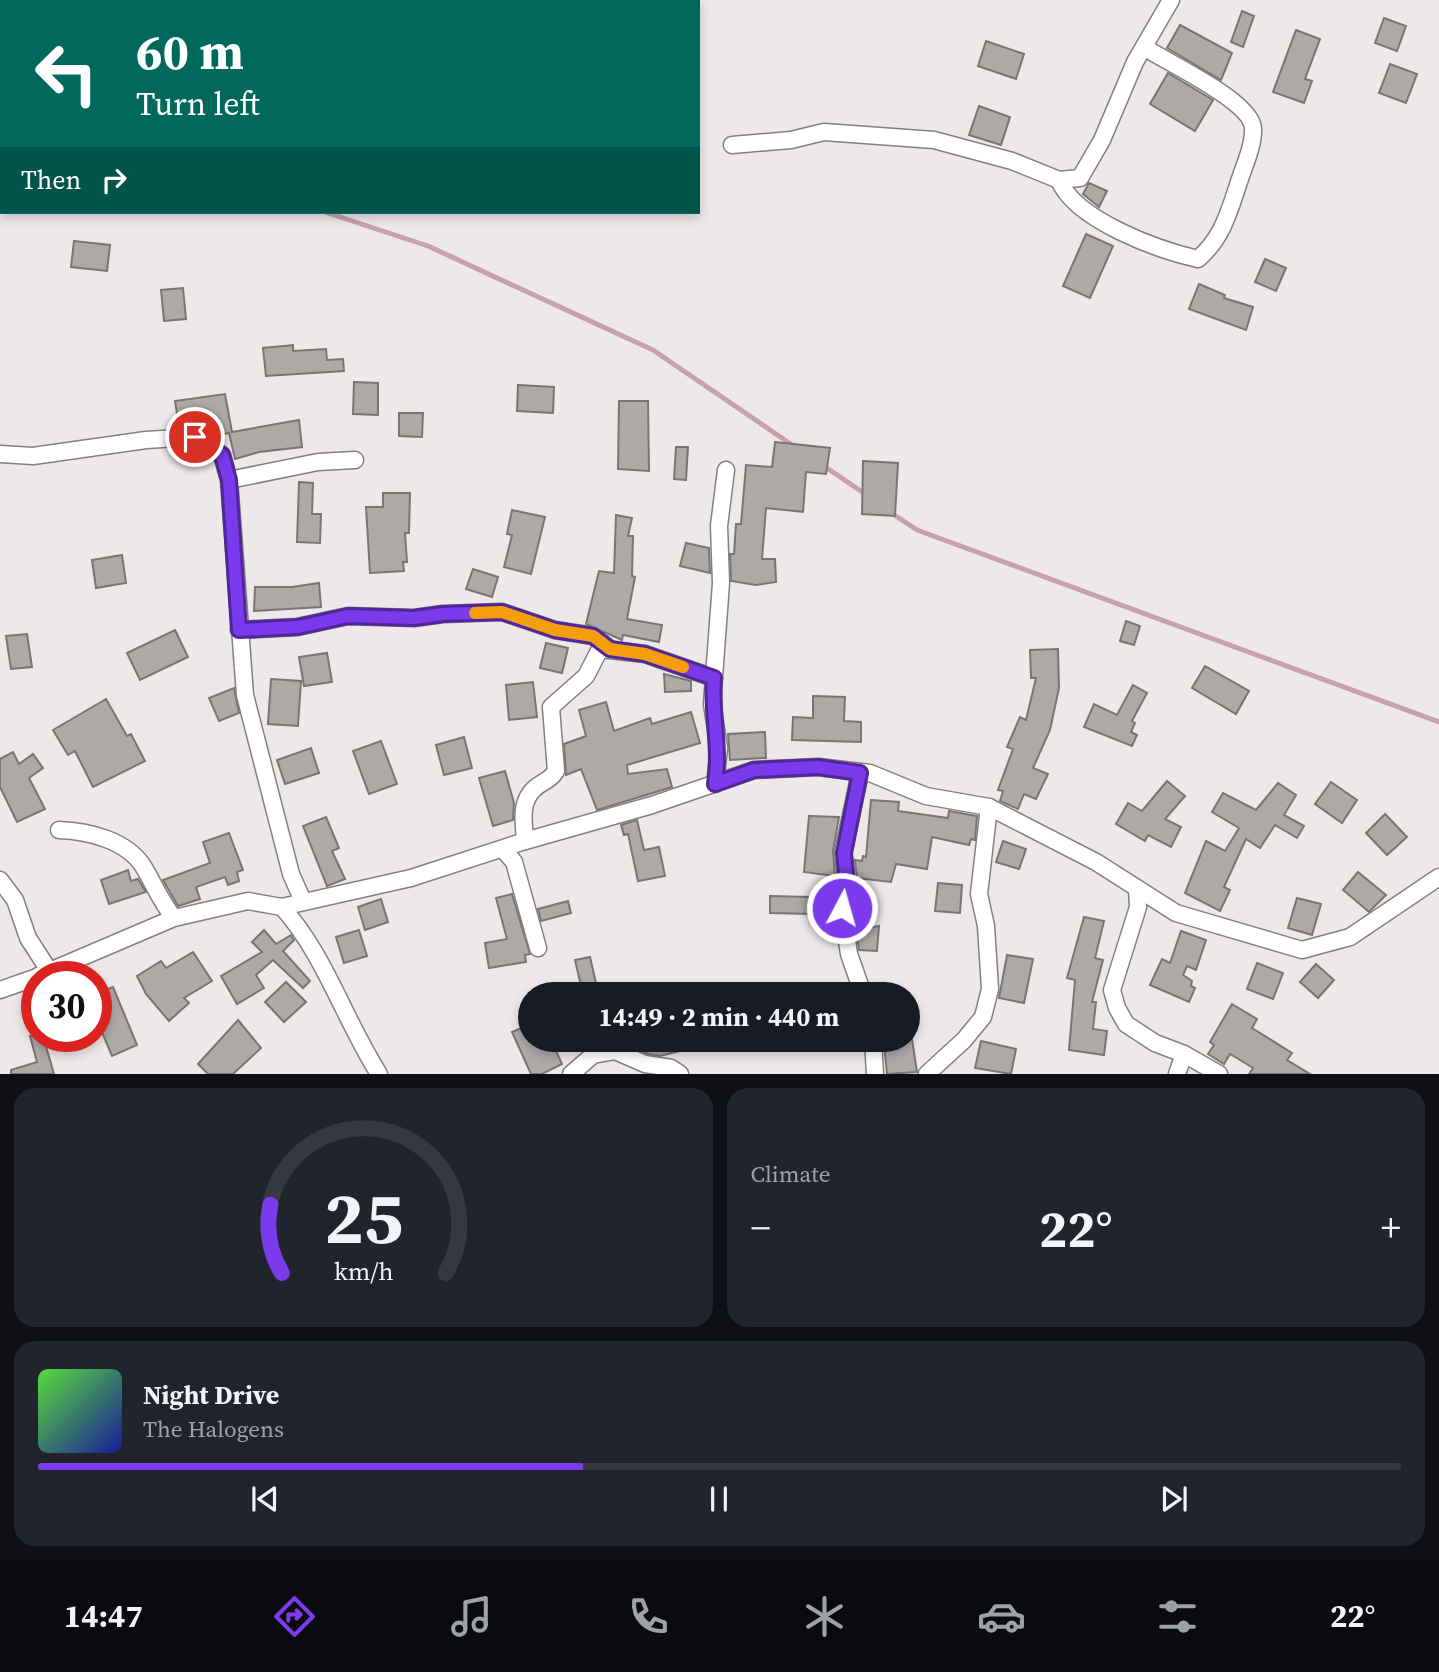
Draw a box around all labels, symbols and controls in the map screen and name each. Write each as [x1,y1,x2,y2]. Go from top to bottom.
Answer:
text: 60 m [136,18,244,85]
icon: left [21,28,112,119]
text: Turn left [136,82,260,126]
icon: right [95,161,133,199]
text: Then [21,162,81,198]
pin [165,407,225,467]
icon: arrive [176,418,214,456]
position arrow [805,871,879,945]
speed limit sign: 30 [21,961,112,1052]
text: 14:49 · 2 min · 440 m [599,999,839,1035]
text: Climate [751,1158,830,1190]
text: 25 [324,1169,403,1268]
text: 22° [1039,1193,1112,1264]
text: − [751,1202,771,1254]
text: + [1381,1202,1401,1254]
text: km/h [333,1254,393,1288]
text: Night Drive [143,1377,279,1413]
text: The Halogens [143,1413,284,1445]
icon: previous [246,1480,284,1518]
icon: pause [700,1480,738,1518]
icon: next [1155,1480,1193,1518]
icon: directions [270,1592,319,1641]
icon: music [447,1592,496,1641]
icon: phone [624,1592,673,1641]
icon: climate [800,1592,849,1641]
icon: car [977,1592,1026,1641]
icon: filters [1153,1592,1202,1641]
text: 14:47 [64,1594,143,1638]
text: 22° [1330,1594,1375,1638]

